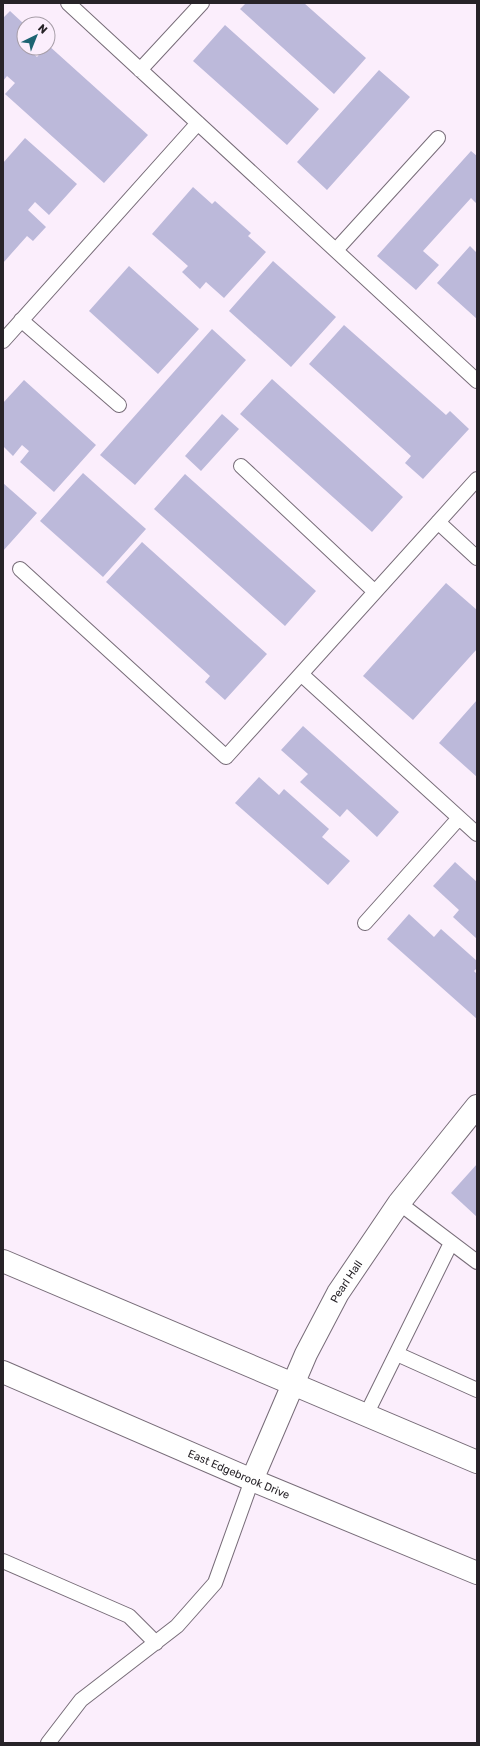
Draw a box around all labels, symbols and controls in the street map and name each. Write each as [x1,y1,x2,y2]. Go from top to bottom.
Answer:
north arrow [16,16,56,56]
text: N [35,22,50,37]
street label: Pearl Hall [328,1258,365,1305]
street label: East Edgebrook Drive [186,1447,292,1501]

